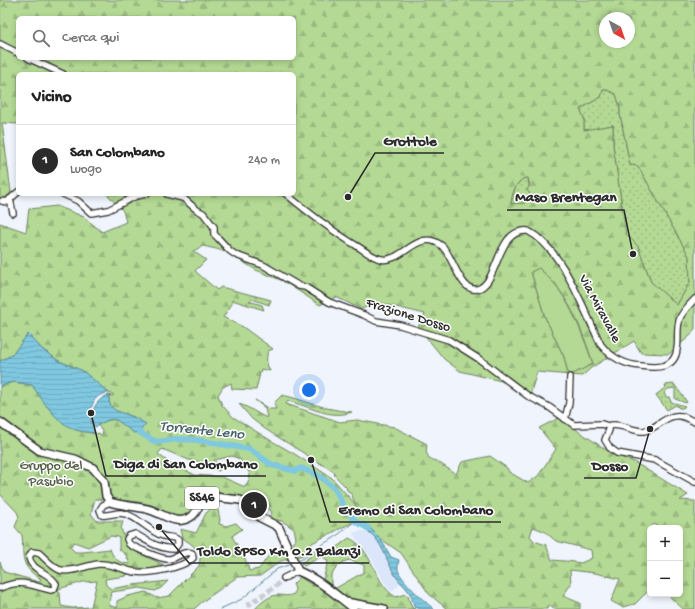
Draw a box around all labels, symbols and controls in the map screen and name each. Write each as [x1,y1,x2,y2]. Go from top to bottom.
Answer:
north arrow [599,12,635,48]
search box [16,16,296,60]
icon: search [30,27,52,49]
text: Cerca qui [62,29,119,47]
text: Vicino [32,88,72,108]
callout: Grottole [375,126,444,153]
text: Grottole [383,133,438,151]
text: San Colombano [70,144,165,162]
text: 1 [42,153,48,168]
text: 240 m [248,153,280,168]
text: Luogo [70,162,102,177]
callout: Maso Brentegan [507,183,624,210]
text: Maso Brentegan [515,189,618,207]
street label: Via Miravalle [573,271,624,347]
street label: Frazione Dosso [363,295,452,337]
your location [299,380,319,400]
water label: Torrente Leno [159,418,246,444]
callout: Diga di San Colombano [106,449,266,476]
callout: Dosso [584,451,636,478]
text: Diga di San Colombano [112,456,258,474]
park label: Gruppo del Pasubio [19,458,83,491]
text: Dosso [590,458,628,476]
road number: SS46 [185,487,219,509]
pin: 1 [241,490,267,520]
callout: Eremo di San Colombano [330,495,501,522]
text: Eremo di San Colombano [339,502,494,520]
map controls [647,525,683,597]
button: + [647,525,683,561]
callout: Toldo SP50 Km 0.2 Balanzi [189,536,369,563]
text: Toldo SP50 Km 0.2 Balanzi [196,543,361,561]
button: − [647,561,683,597]

